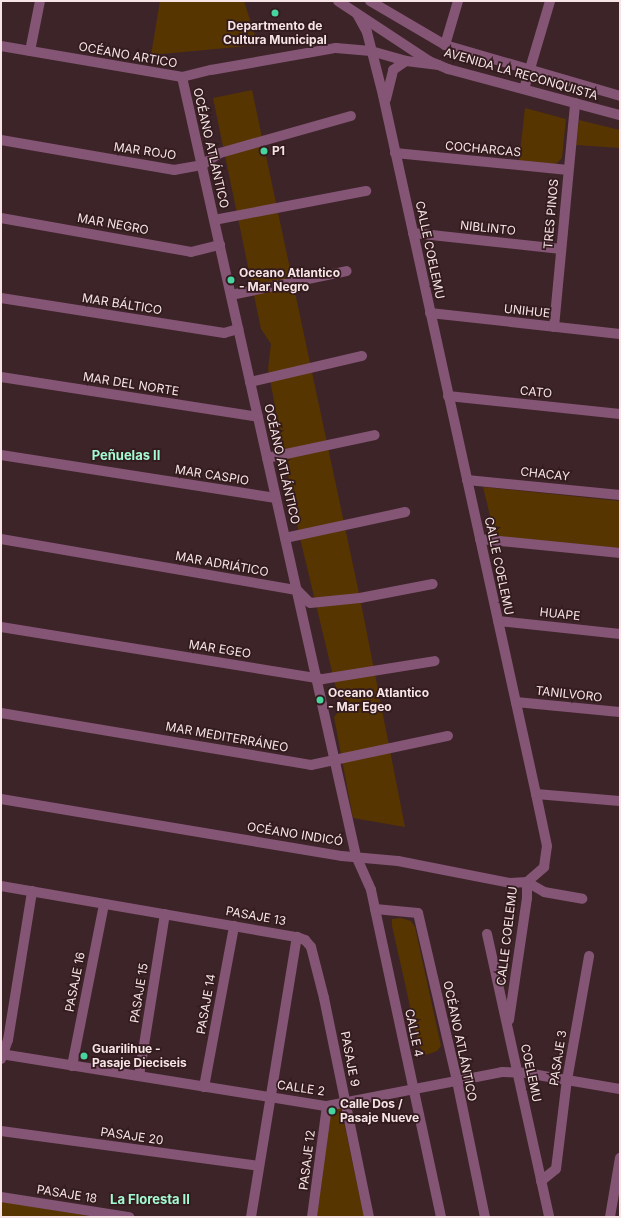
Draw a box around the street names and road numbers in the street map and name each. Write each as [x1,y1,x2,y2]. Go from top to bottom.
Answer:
street label: OCÉANO ARTICO [78,39,178,71]
street label: AVENIDA LA RECONQUISTA [442,45,600,103]
street label: OCÉANO ATLÁNTICO [190,86,232,210]
street label: MAR ROJO [113,139,177,163]
street label: COCHARCAS [444,139,522,159]
street label: TRES PINOS [541,178,561,250]
street label: CALLE COELEMU [413,200,447,300]
street label: MAR NEGRO [76,211,150,237]
street label: NIBLINTO [460,218,516,238]
street label: MAR BÁLTICO [81,291,163,317]
street label: UNIHUE [503,301,551,321]
street label: MAR DEL NORTE [82,369,180,399]
street label: CATO [519,383,553,401]
street label: OCÉANO ATLÁNTICO [261,402,303,526]
street label: MAR CASPIO [174,462,250,488]
street label: CHACAY [520,464,570,484]
street label: CALLE COELEMU [482,516,516,616]
street label: MAR ADRIÁTICO [174,549,270,579]
street label: HUAPE [539,605,581,623]
street label: MAR EGEO [188,637,252,661]
street label: TANILVORO [535,683,603,705]
street label: MAR MEDITERRÁNEO [165,719,289,755]
street label: OCÉANO INDICÓ [246,819,344,849]
street label: CALLE COELEMU [494,886,520,986]
street label: PASAJE 13 [225,904,287,928]
street label: PASAJE 16 [62,951,88,1013]
street label: PASAJE 15 [127,962,151,1024]
street label: PASAJE 14 [194,973,218,1035]
street label: OCÉANO ATLÁNTICO [440,979,480,1103]
street label: CALLE 4 [402,1008,426,1058]
street label: PASAJE 3 [547,1029,569,1087]
street label: PASAJE 9 [338,1030,362,1088]
street label: COELEMU [518,1043,544,1103]
street label: CALLE 2 [276,1078,326,1098]
street label: PASAJE 20 [100,1124,164,1148]
street label: PASAJE 12 [296,1129,318,1191]
street label: PASAJE 18 [36,1182,98,1206]

